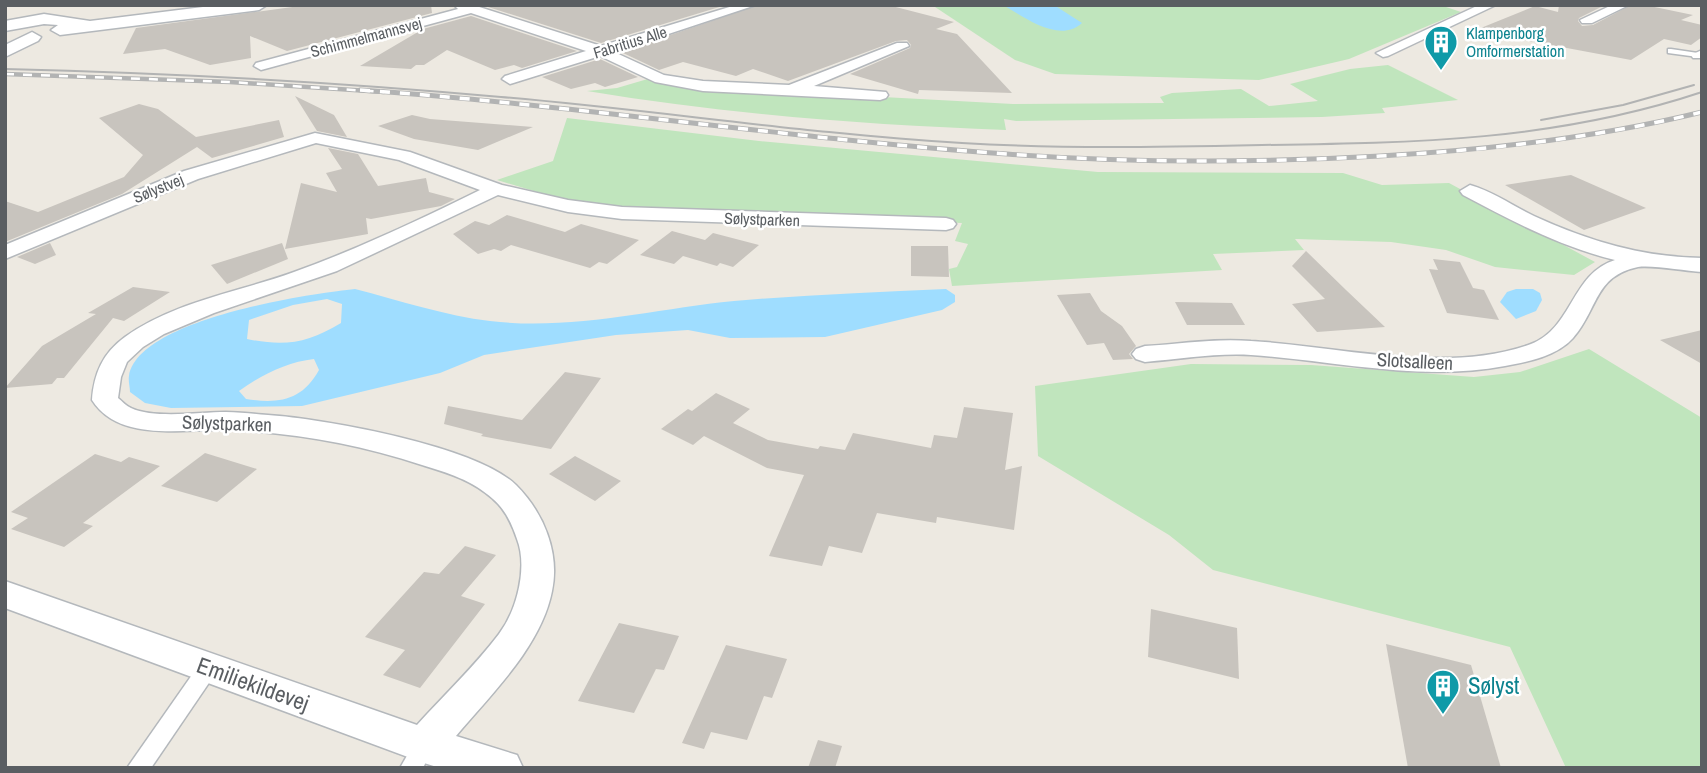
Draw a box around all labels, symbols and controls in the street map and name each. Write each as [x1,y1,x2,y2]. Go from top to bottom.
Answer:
street label: Schimmelmannsvej [308,12,424,62]
street label: Fabritius Alle [590,20,670,64]
place label: Klampenborg Omformerstation [1466,22,1564,62]
building icon: Klampenborg Omformerstation [1422,23,1460,72]
street label: Sølystvej [130,168,187,208]
street label: Sølystparken [724,207,800,231]
street label: Slotsalleen [1376,346,1454,376]
street label: Sølystparken [182,408,272,438]
street label: Emiliekildevej [193,649,314,718]
building icon: Sølyst [1424,667,1462,716]
place label: Sølyst [1468,670,1519,701]

